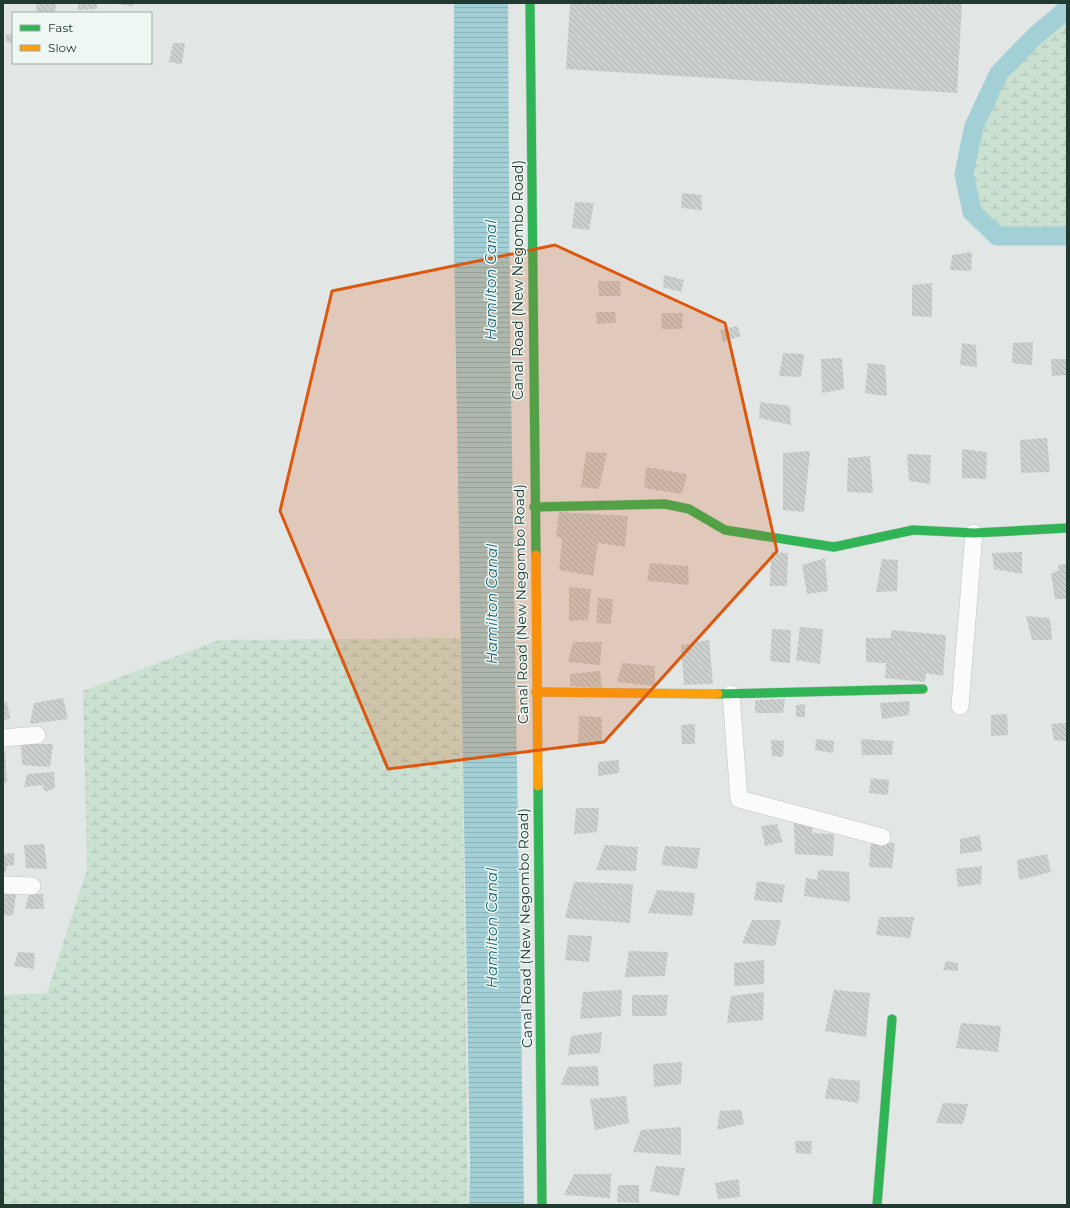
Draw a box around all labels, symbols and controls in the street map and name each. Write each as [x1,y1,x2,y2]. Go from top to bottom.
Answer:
legend [12,12,152,64]
text: Fast [48,20,73,35]
text: Slow [48,40,77,55]
street label: Canal Road (New Negombo Road) [509,160,527,400]
water label: Hamilton Canal [481,220,500,340]
street label: Canal Road (New Negombo Road) [510,484,532,724]
water label: Hamilton Canal [482,544,501,664]
street label: Canal Road (New Negombo Road) [514,808,536,1048]
water label: Hamilton Canal [482,868,501,988]

